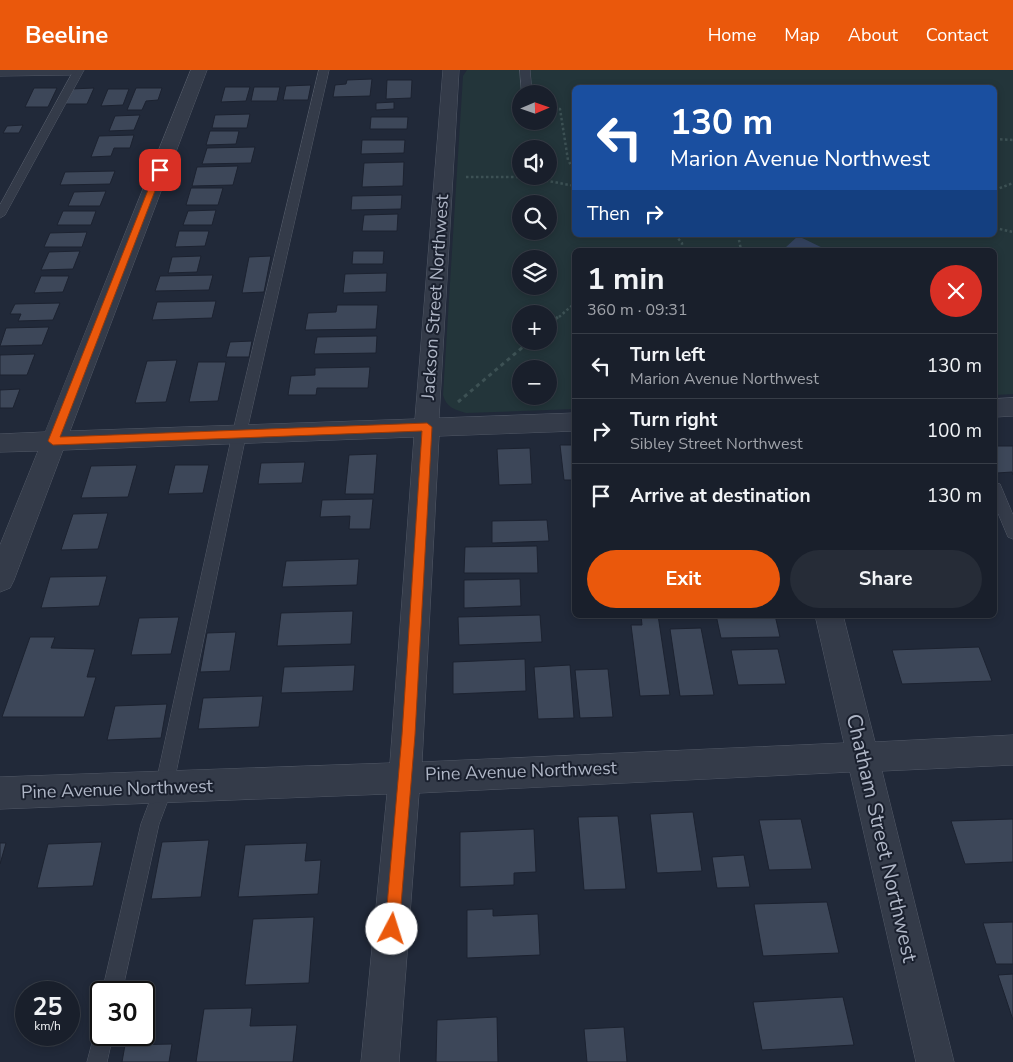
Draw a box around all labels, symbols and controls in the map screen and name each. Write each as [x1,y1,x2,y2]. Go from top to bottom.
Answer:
text: Beeline [25,19,108,51]
text: Home [708,23,756,47]
text: Map [784,23,820,47]
text: About [848,23,898,47]
text: Contact [926,23,988,47]
north arrow [512,85,558,130]
map controls [512,85,557,405]
text: 130 m [670,99,773,146]
icon: left [587,105,652,170]
button: sound [512,140,557,185]
text: Marion Avenue Northwest [670,144,930,174]
pin [139,149,181,191]
icon: arrive [146,156,174,184]
street label: Jackson Street Northwest [416,193,454,402]
button: search [512,195,557,240]
icon: right [640,200,668,228]
text: Then [587,201,630,227]
button: layers [512,250,557,295]
text: 1 min [587,259,665,300]
button: close [930,265,982,317]
text: 360 m · 09:31 [587,299,688,321]
button: + [512,305,557,350]
text: Turn left [630,342,705,368]
icon: left [587,352,615,380]
text: 130 m [927,353,982,379]
button: − [512,360,557,405]
text: Marion Avenue Northwest [630,368,819,390]
text: Turn right [630,407,717,433]
icon: right [587,417,615,445]
text: 100 m [927,418,982,444]
text: Sibley Street Northwest [630,433,803,455]
icon: arrive [587,482,615,510]
text: Arrive at destination [630,483,811,509]
text: 130 m [927,483,982,509]
button: Exit [587,550,780,608]
button: Share [790,550,982,608]
street label: Chatham Street Northwest [840,711,924,966]
street label: Pine Avenue Northwest [425,756,618,786]
street label: Pine Avenue Northwest [21,774,214,804]
position arrow [365,902,417,954]
speed limit sign: 30 [90,981,155,1046]
text: 25 [32,990,63,1024]
text: km/h [34,1018,61,1034]

